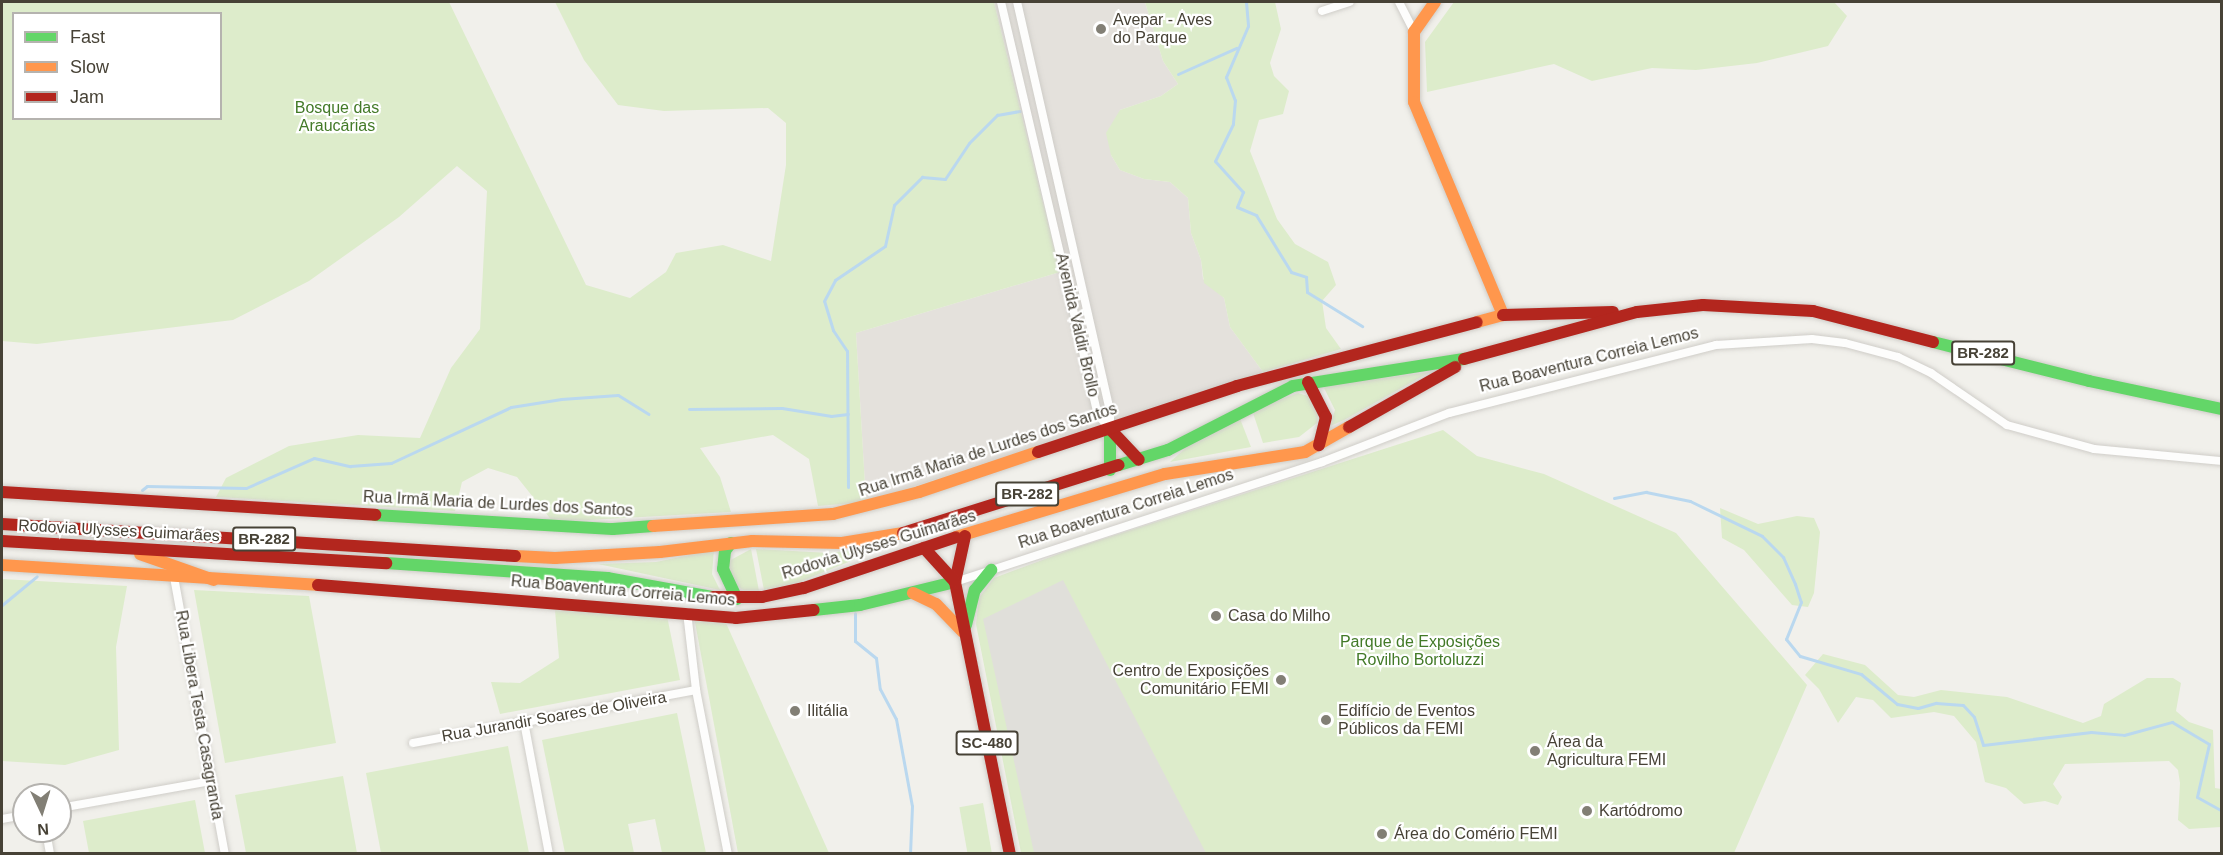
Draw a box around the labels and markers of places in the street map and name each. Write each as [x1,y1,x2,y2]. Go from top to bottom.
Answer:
place label: Avepar - Aves do Parque [1113,10,1213,48]
marker: Avepar - Aves do Parque [1094,22,1108,36]
place label: Casa do Milho [1228,606,1330,626]
marker: Casa do Milho [1209,609,1223,623]
place label: Centro de Exposições Comunitário FEMI [1112,661,1269,699]
marker: Centro de Exposições Comunitário FEMI [1274,673,1288,687]
place label: Ilitália [807,701,848,721]
place label: Edifício de Eventos Públicos da FEMI [1338,701,1475,739]
marker: Ilitália [788,704,802,718]
marker: Edifício de Eventos Públicos da FEMI [1319,713,1333,727]
place label: Área da Agricultura FEMI [1547,732,1666,770]
marker: Área da Agricultura FEMI [1528,744,1542,758]
place label: Kartódromo [1599,801,1683,821]
marker: Kartódromo [1580,804,1594,818]
place label: Área do Comério FEMI [1394,824,1558,844]
marker: Área do Comério FEMI [1375,827,1389,841]

